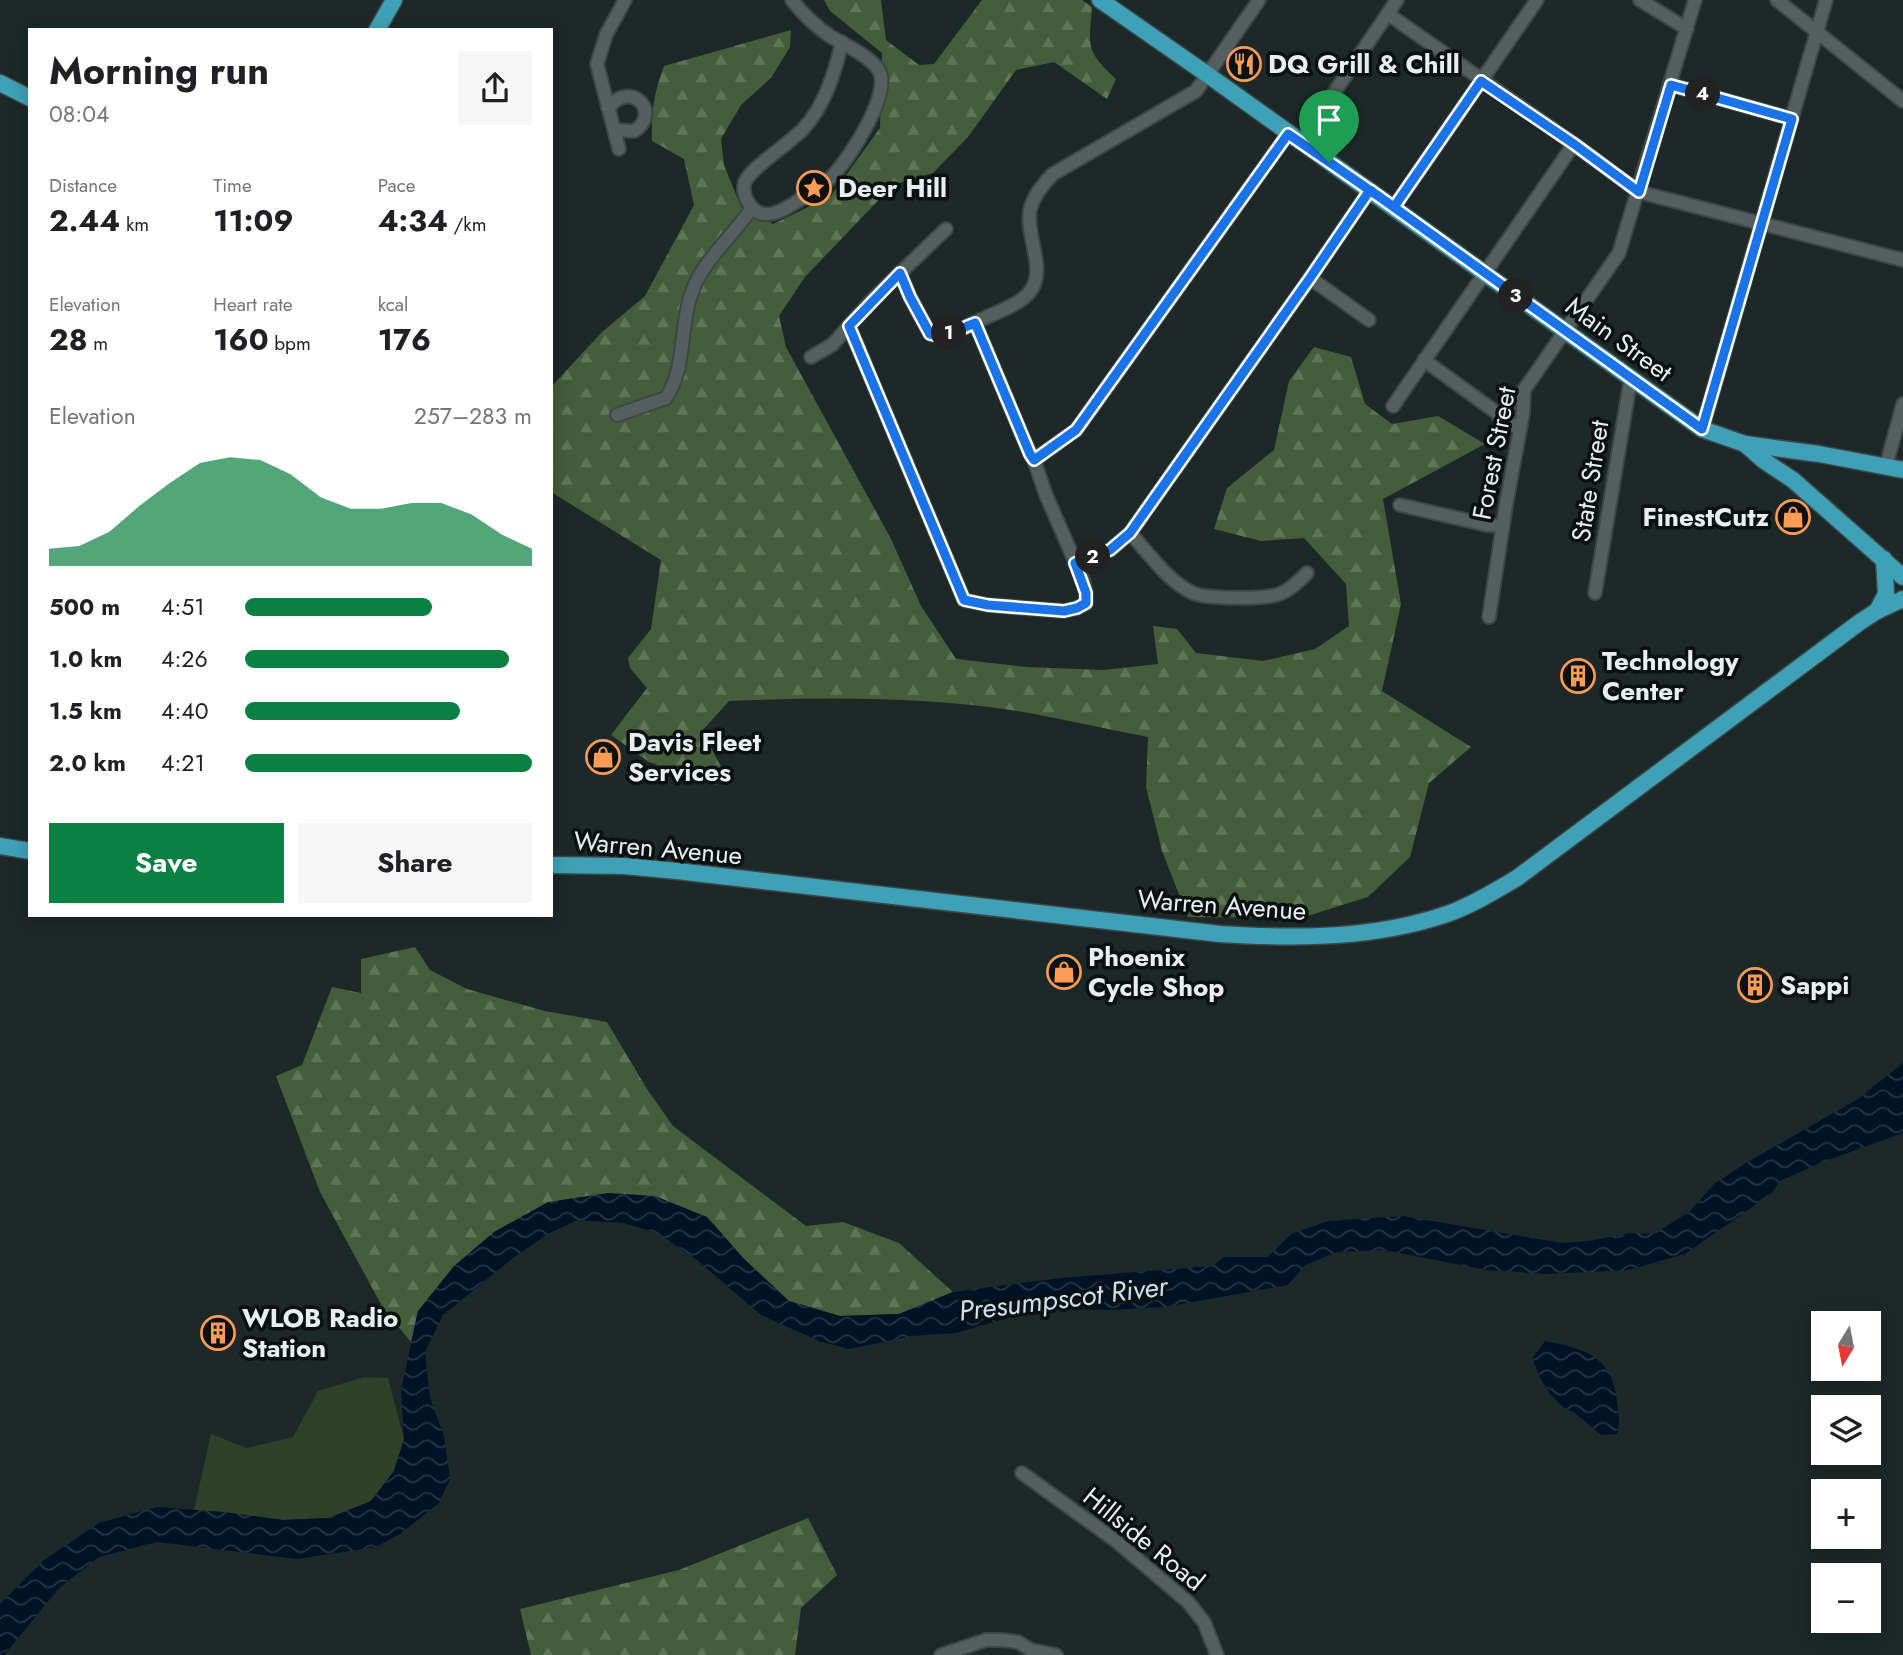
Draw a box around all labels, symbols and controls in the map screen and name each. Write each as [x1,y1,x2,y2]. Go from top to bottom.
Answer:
text: Morning run [49,43,269,98]
restaurant icon: DQ Grill & Chill [1225,45,1263,83]
place label: DQ Grill & Chill [1268,45,1460,83]
button: share [458,51,532,125]
pin: 4 [1686,76,1720,112]
text: 4 [1696,80,1709,107]
pin [1299,90,1359,162]
text: 08:04 [49,97,109,131]
icon: arrive [1310,101,1348,139]
place icon: Deer Hill [795,169,833,207]
place label: Deer Hill [838,169,947,207]
text: Distance [49,172,117,199]
text: Time [213,172,252,199]
text: Pace [378,172,416,199]
text: 2.44 [49,199,120,242]
text: 11:09 [213,199,293,242]
text: 4:34 [378,199,448,242]
text: km [120,211,149,238]
text: /km [448,211,487,238]
pin: 3 [1498,278,1534,314]
text: 3 [1510,282,1521,309]
street label: Main Street [1558,287,1681,391]
text: Elevation [49,291,121,318]
text: Heart rate [213,291,293,318]
text: kcal [378,291,408,318]
pin: 1 [932,316,967,350]
text: 28 [49,318,88,361]
text: 160 [213,318,269,361]
text: 176 [378,318,431,361]
text: 1 [944,319,953,346]
text: m [88,330,108,357]
text: bpm [269,330,311,357]
street label: Forest Street [1462,382,1526,523]
text: Elevation [49,399,136,433]
text: 257–283 m [414,399,532,433]
street label: State Street [1562,417,1618,544]
place label: FinestCutz [1642,498,1769,536]
shop icon: FinestCutz [1774,498,1812,536]
pin: 2 [1076,540,1110,574]
text: 2 [1086,543,1099,570]
text: 500 m [49,590,120,624]
text: 4:51 [161,590,205,624]
text: 1.0 km [49,642,122,676]
text: 4:26 [161,642,208,676]
place label: Technology Center [1602,642,1739,710]
building icon: Technology Center [1559,657,1597,695]
text: 1.5 km [49,694,122,728]
text: 4:40 [161,694,209,728]
place label: Davis Fleet Services [628,723,762,791]
shop icon: Davis Fleet Services [584,738,622,776]
text: 2.0 km [49,746,126,780]
text: 4:21 [161,746,205,780]
street label: Warren Avenue [572,822,744,874]
button: Save [49,823,284,903]
button: Share [298,823,532,903]
street label: Warren Avenue [1136,880,1308,930]
place label: Phoenix Cycle Shop [1088,938,1224,1006]
shop icon: Phoenix Cycle Shop [1045,953,1083,991]
building icon: Sappi [1736,966,1774,1004]
place label: Sappi [1780,966,1850,1004]
water label: Presumpscot River [956,1265,1171,1332]
place label: WLOB Radio Station [242,1299,398,1367]
north arrow [1811,1311,1881,1381]
map controls [1811,1311,1881,1633]
building icon: WLOB Radio Station [199,1314,237,1352]
button: layers [1811,1395,1881,1465]
street label: Hillside Road [1075,1478,1213,1600]
button: + [1811,1479,1881,1549]
button: − [1811,1563,1881,1633]

